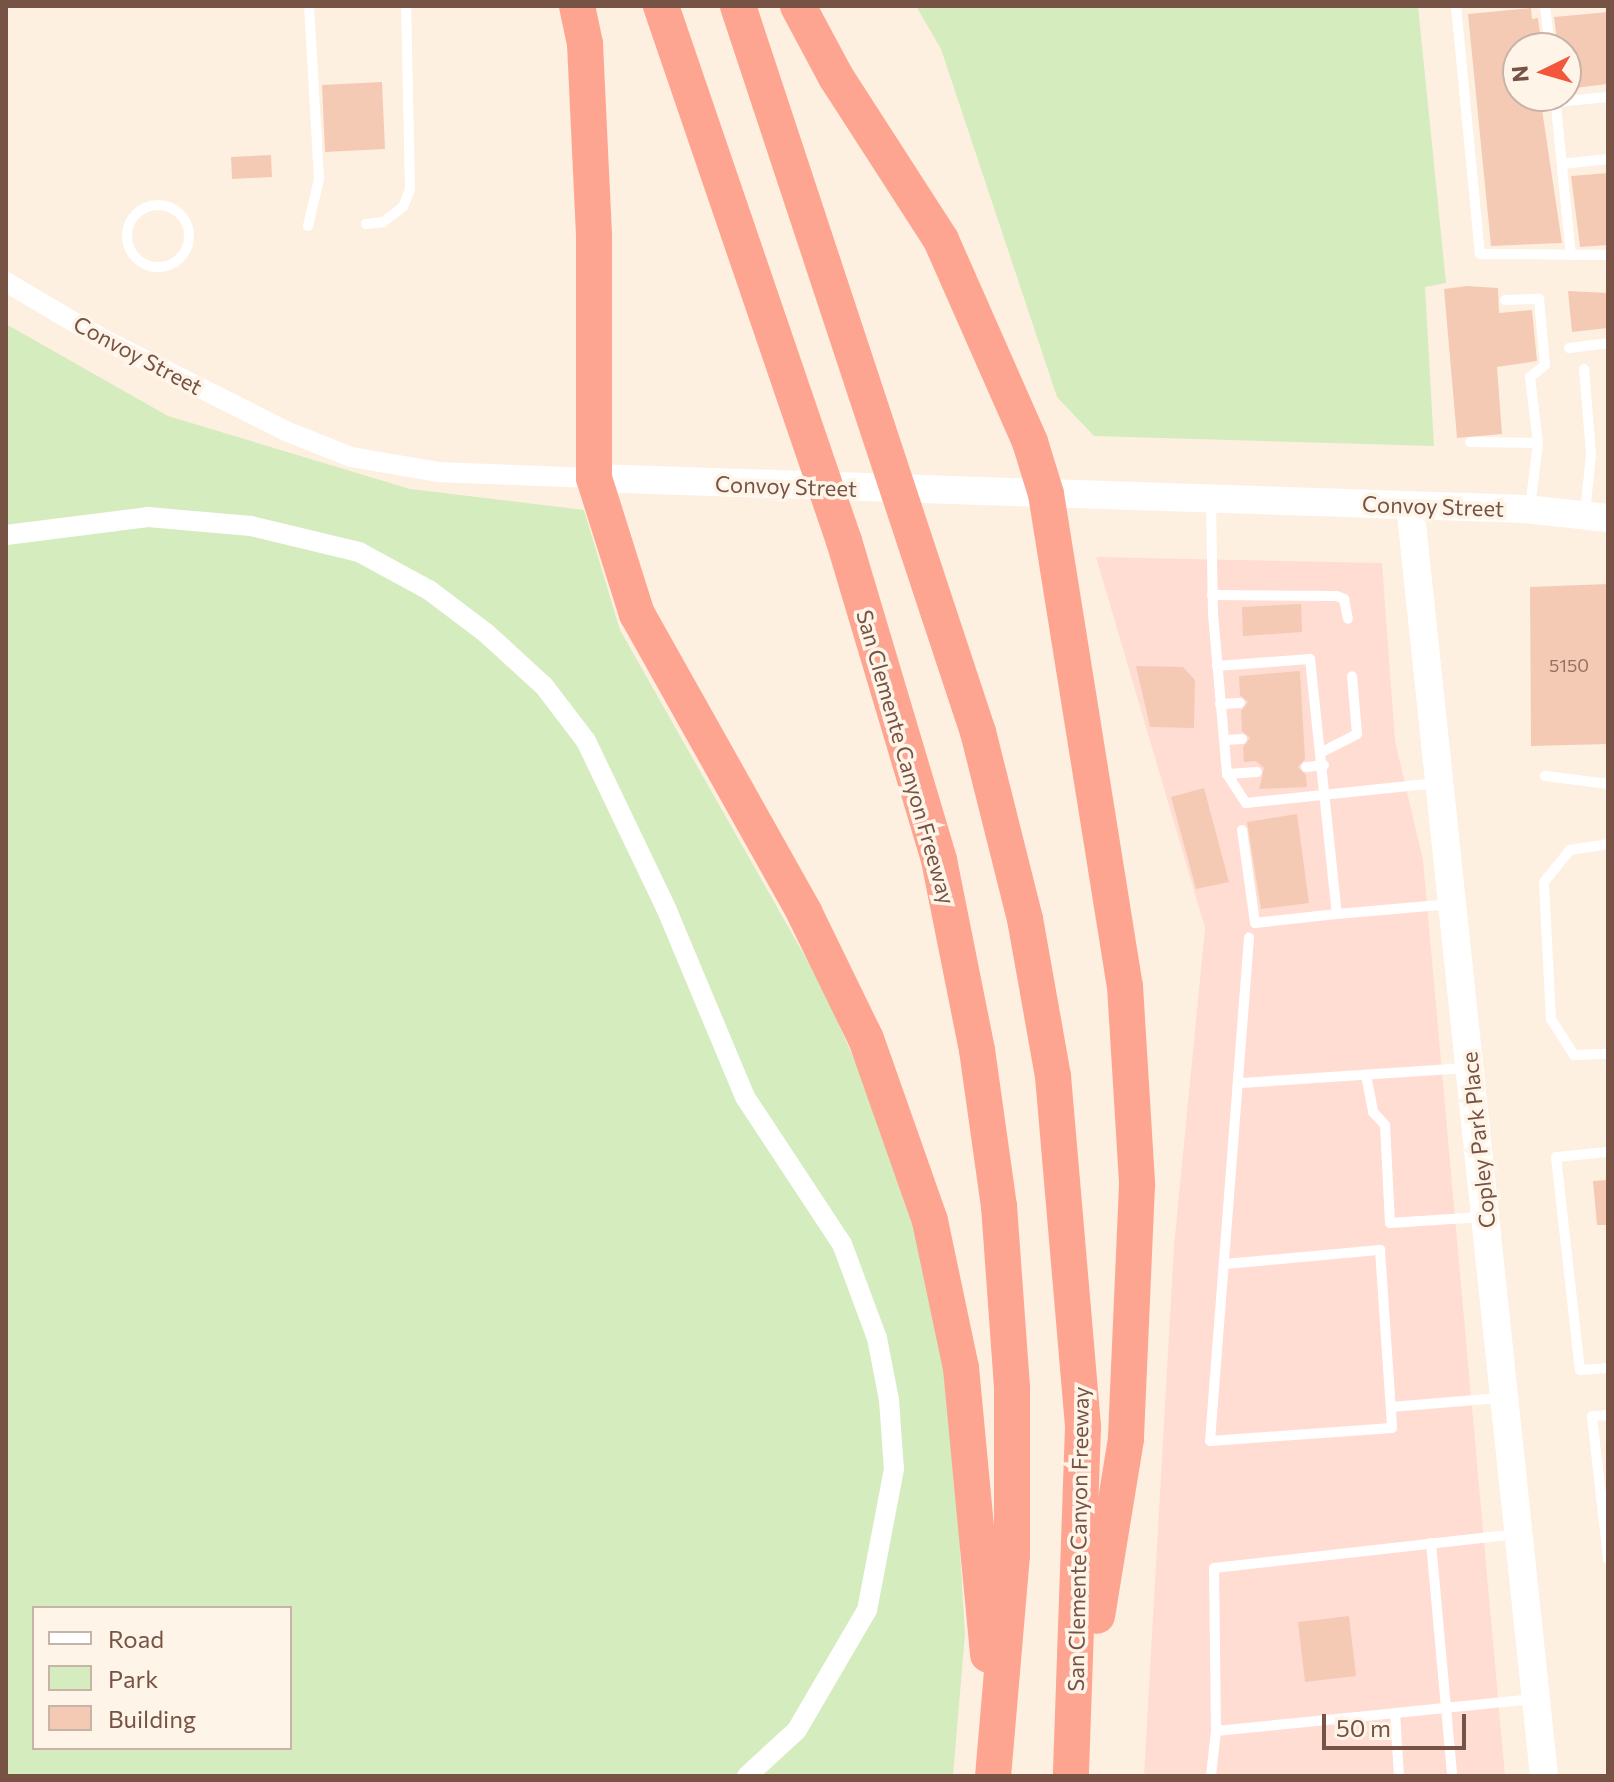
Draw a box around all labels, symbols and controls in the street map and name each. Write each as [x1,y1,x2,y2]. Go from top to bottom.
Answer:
north arrow [1502,32,1582,112]
text: N [1505,65,1534,83]
street label: Convoy Street [69,310,207,400]
street label: Convoy Street [715,470,857,502]
street label: Convoy Street [1362,490,1504,522]
street label: San Clemente Canyon Freeway [851,607,961,907]
house number: 5150 [1549,654,1589,676]
street label: Copley Park Place [1456,1050,1500,1230]
street label: San Clemente Canyon Freeway [1062,1386,1094,1692]
legend [32,1606,292,1750]
text: Road [108,1624,164,1653]
text: Park [108,1664,158,1693]
scale bar [1326,1698,1470,1748]
text: Building [108,1704,196,1733]
text: 50 m [1336,1713,1391,1742]

